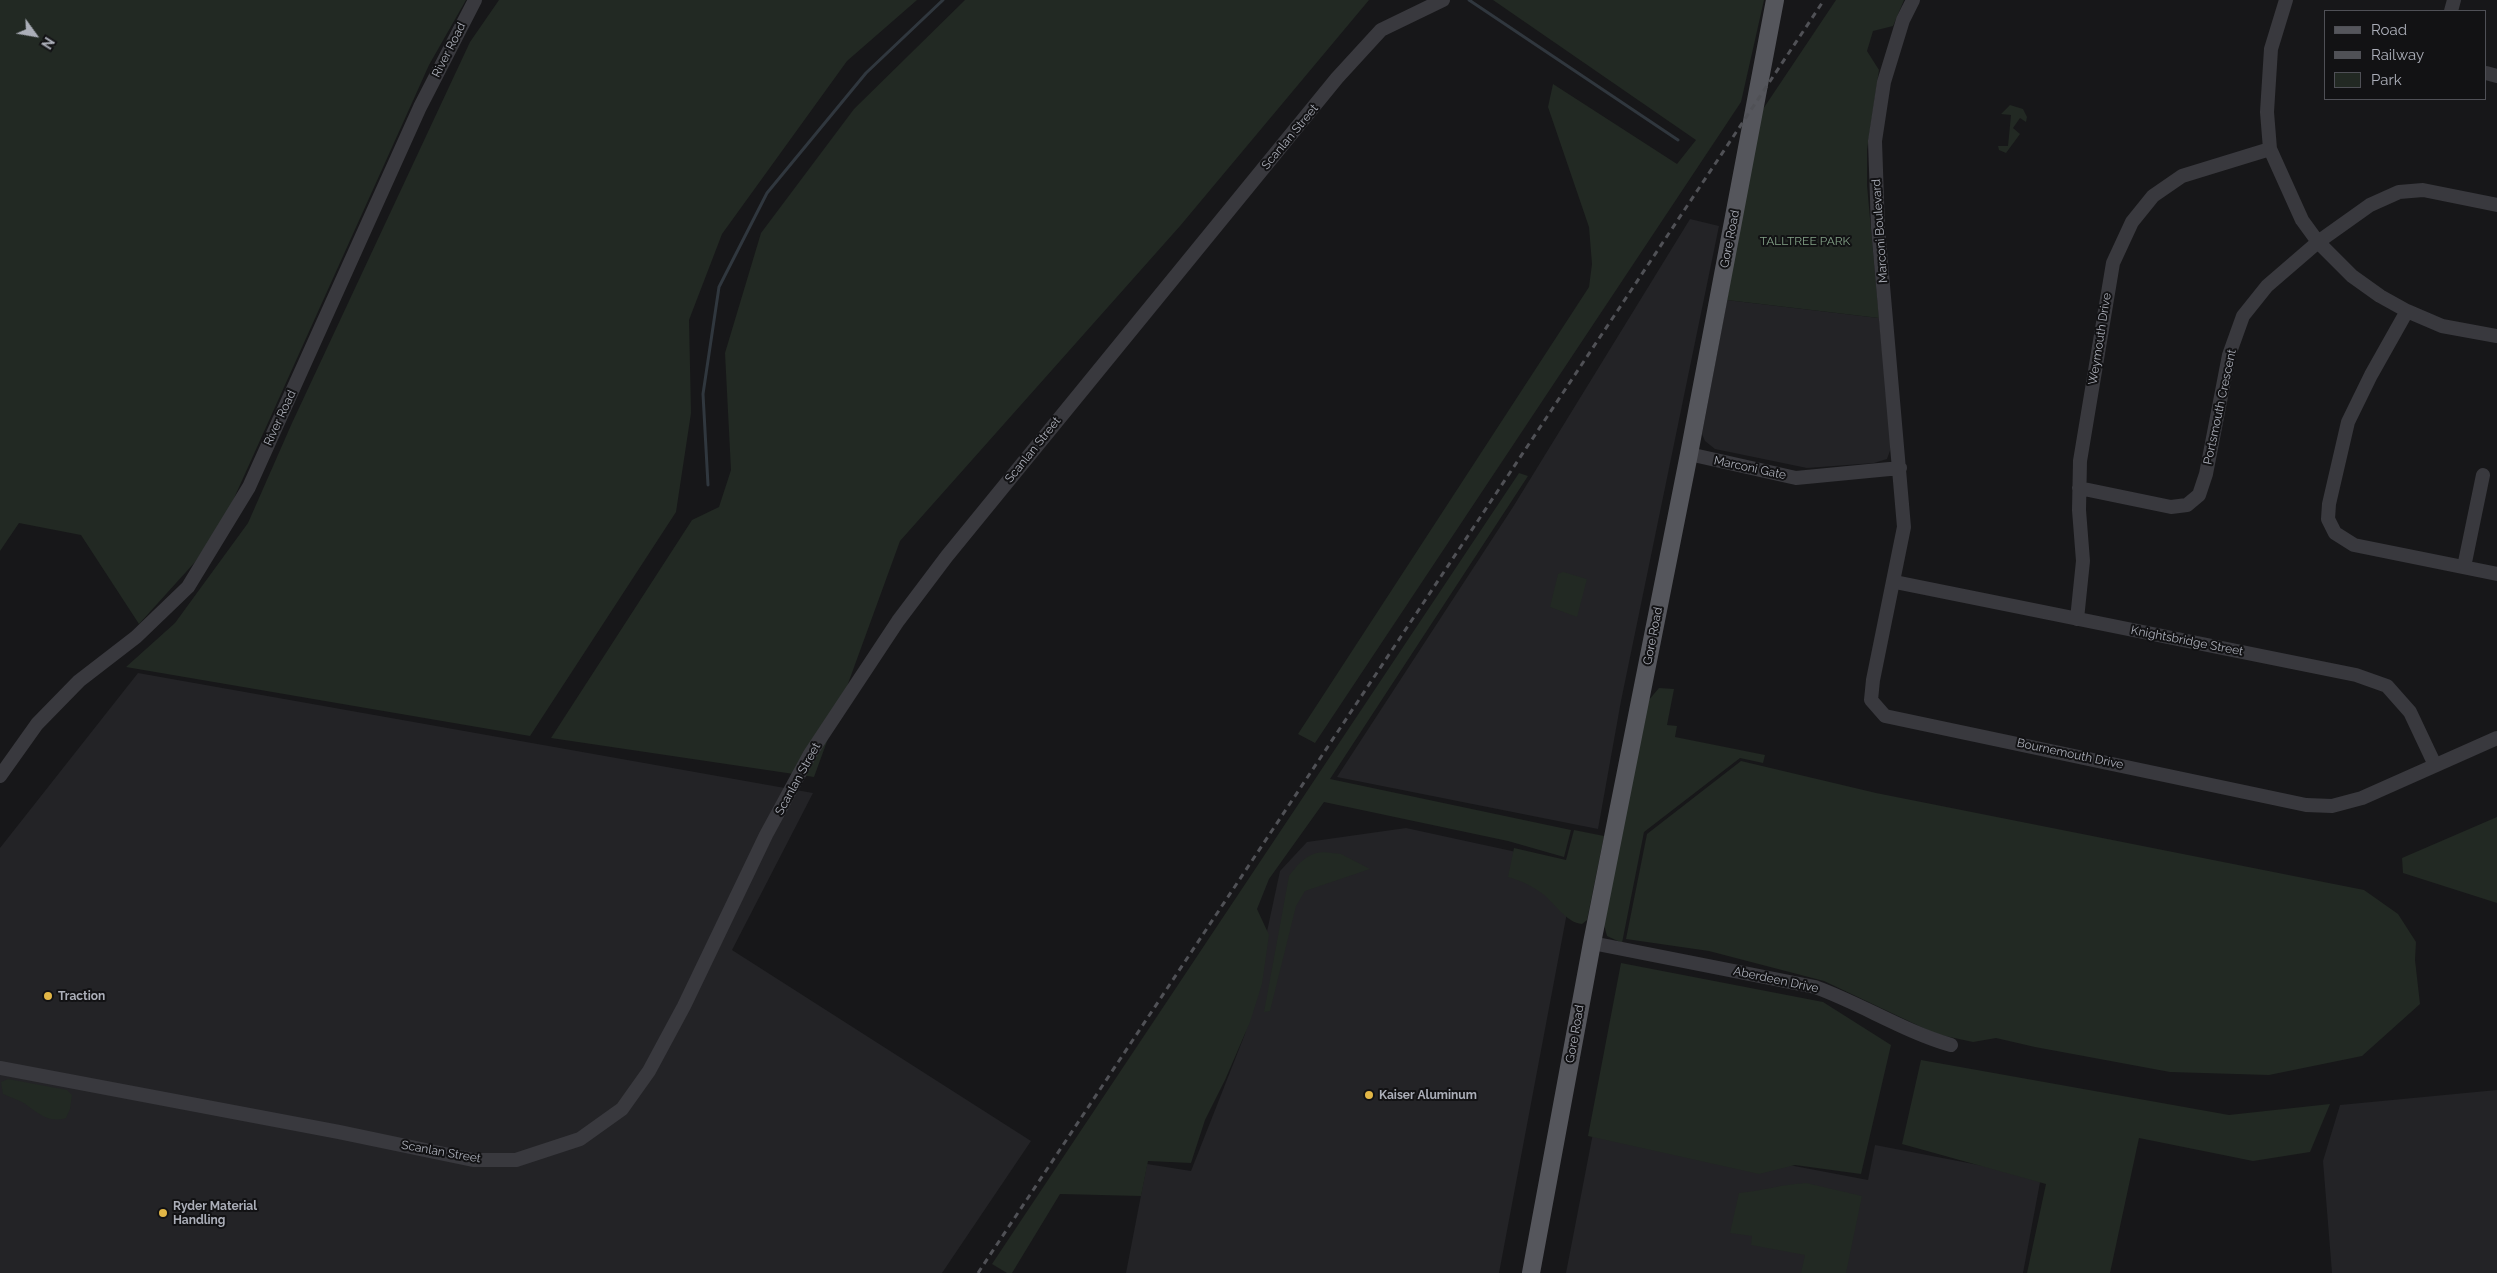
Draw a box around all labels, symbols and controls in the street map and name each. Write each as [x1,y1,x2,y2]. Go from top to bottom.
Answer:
north arrow [10,10,60,60]
legend [2324,10,2487,100]
street label: River Road [429,20,469,80]
text: Road [2371,21,2407,39]
text: N [38,34,57,52]
text: Railway [2371,46,2424,64]
text: Park [2371,71,2402,89]
street label: Scanlan Street [1259,102,1321,172]
street label: Marconi Boulevard [1869,179,1891,283]
street label: Gore Road [1717,209,1743,269]
park label: TALLTREE PARK [1760,234,1850,248]
street label: Weymouth Drive [2086,292,2114,386]
street label: Portsmouth Crescent [2201,348,2239,466]
street label: River Road [261,388,299,448]
street label: Scanlan Street [1002,414,1064,486]
street label: Marconi Gate [1713,453,1787,483]
street label: Gore Road [1640,606,1666,666]
street label: Knightsbridge Street [2130,623,2244,659]
street label: Bournemouth Drive [2015,736,2125,772]
street label: Scanlan Street [772,740,824,818]
street label: Aberdeen Drive [1732,964,1820,996]
place label: Traction [58,989,105,1003]
marker: Traction [42,990,54,1002]
street label: Gore Road [1563,1004,1587,1064]
place label: Kaiser Aluminum [1379,1088,1477,1102]
marker: Kaiser Aluminum [1363,1089,1375,1101]
street label: Scanlan Street [400,1138,482,1166]
place label: Ryder Material Handling [173,1199,257,1227]
marker: Ryder Material Handling [157,1207,169,1219]

